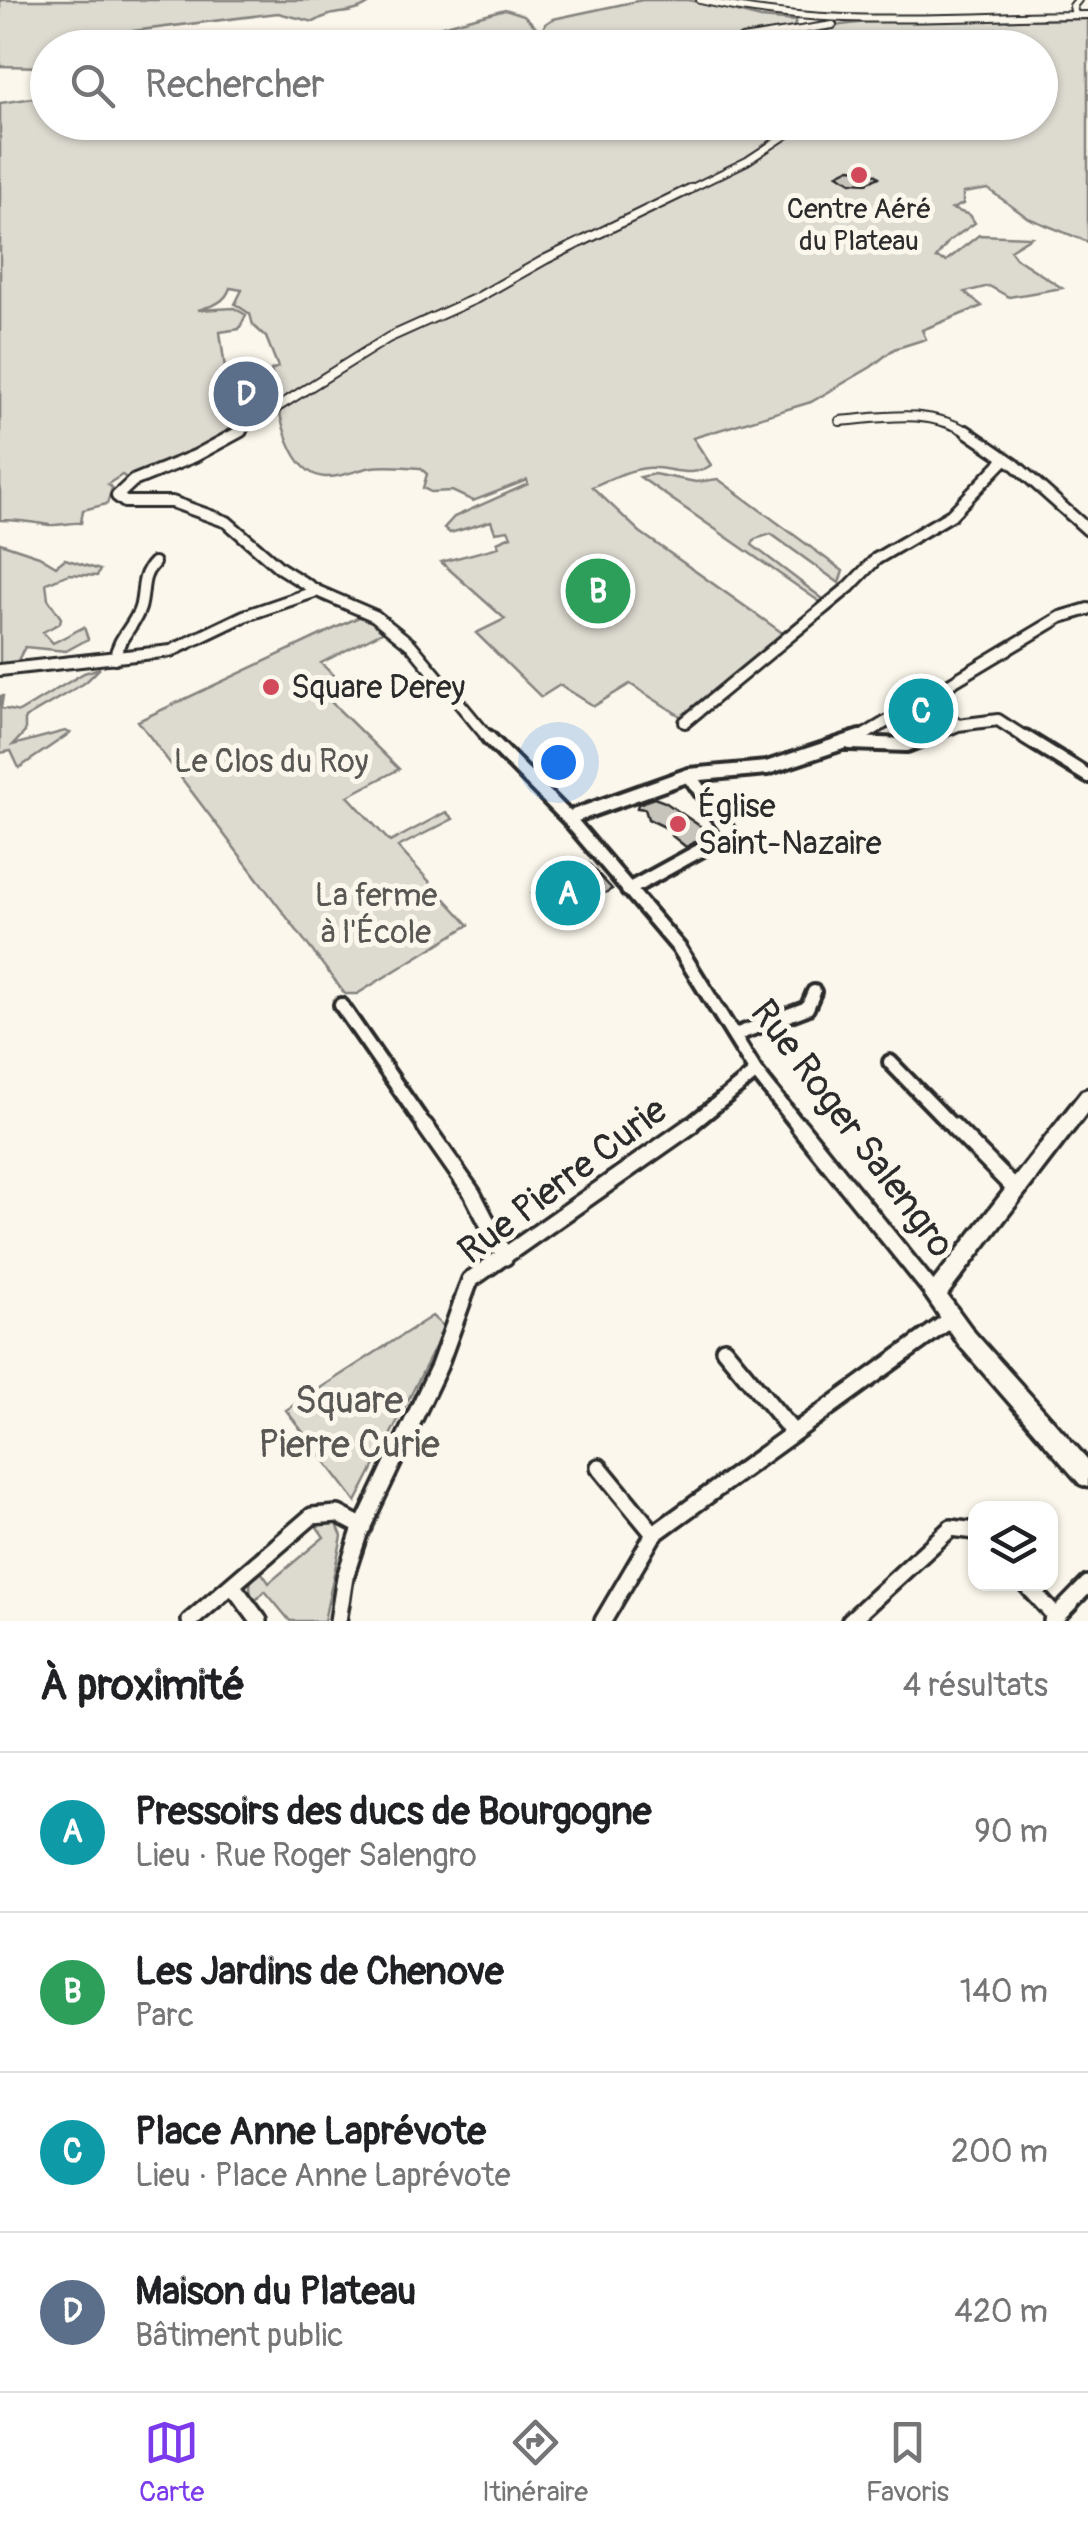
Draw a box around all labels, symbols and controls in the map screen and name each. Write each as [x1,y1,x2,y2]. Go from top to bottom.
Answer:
search box [30,30,1058,140]
icon: search [65,58,120,113]
text: Rechercher [145,61,325,109]
marker: Centre Aéré du Plateau [848,164,870,186]
place label: Centre Aéré du Plateau [787,192,931,259]
pin: D [214,356,278,432]
pin: B [566,554,630,628]
place label: Square Derey [291,668,466,708]
pin: C [888,674,954,748]
marker: Square Derey [260,676,282,698]
your location [533,737,584,788]
park label: Le Clos du Roy [174,742,369,782]
place label: Église Saint-Nazaire [698,787,882,864]
marker: Église Saint-Nazaire [667,813,689,835]
pin: A [536,856,600,930]
park label: La ferme à l'École [315,876,437,953]
street label: Rue Roger Salengro [739,990,965,1267]
street label: Rue Pierre Curie [449,1086,677,1275]
park label: Square Pierre Curie [258,1377,440,1469]
map controls [968,1501,1058,1591]
button: layers [968,1501,1058,1591]
text: À proximité [40,1660,245,1712]
text: 4 résultats [903,1666,1048,1706]
text: Pressoirs des ducs de Bourgogne [135,1788,651,1836]
text: A [62,1812,83,1852]
text: 90 m [974,1812,1048,1852]
text: Lieu · Rue Roger Salengro [135,1836,477,1876]
text: Les Jardins de Chenove [135,1948,504,1996]
text: B [63,1972,82,2012]
text: 140 m [960,1972,1048,2012]
text: Parc [135,1996,194,2036]
text: Place Anne Laprévote [135,2108,486,2156]
text: C [63,2132,82,2172]
text: 200 m [951,2132,1048,2172]
text: Lieu · Place Anne Laprévote [135,2156,510,2196]
text: Maison du Plateau [135,2268,416,2316]
text: D [62,2292,83,2332]
text: 420 m [954,2292,1048,2332]
text: Bâtiment public [135,2316,344,2356]
tab: Carte [139,2415,204,2510]
tab: Itinéraire [482,2415,588,2510]
tab: Favoris [866,2415,949,2510]

